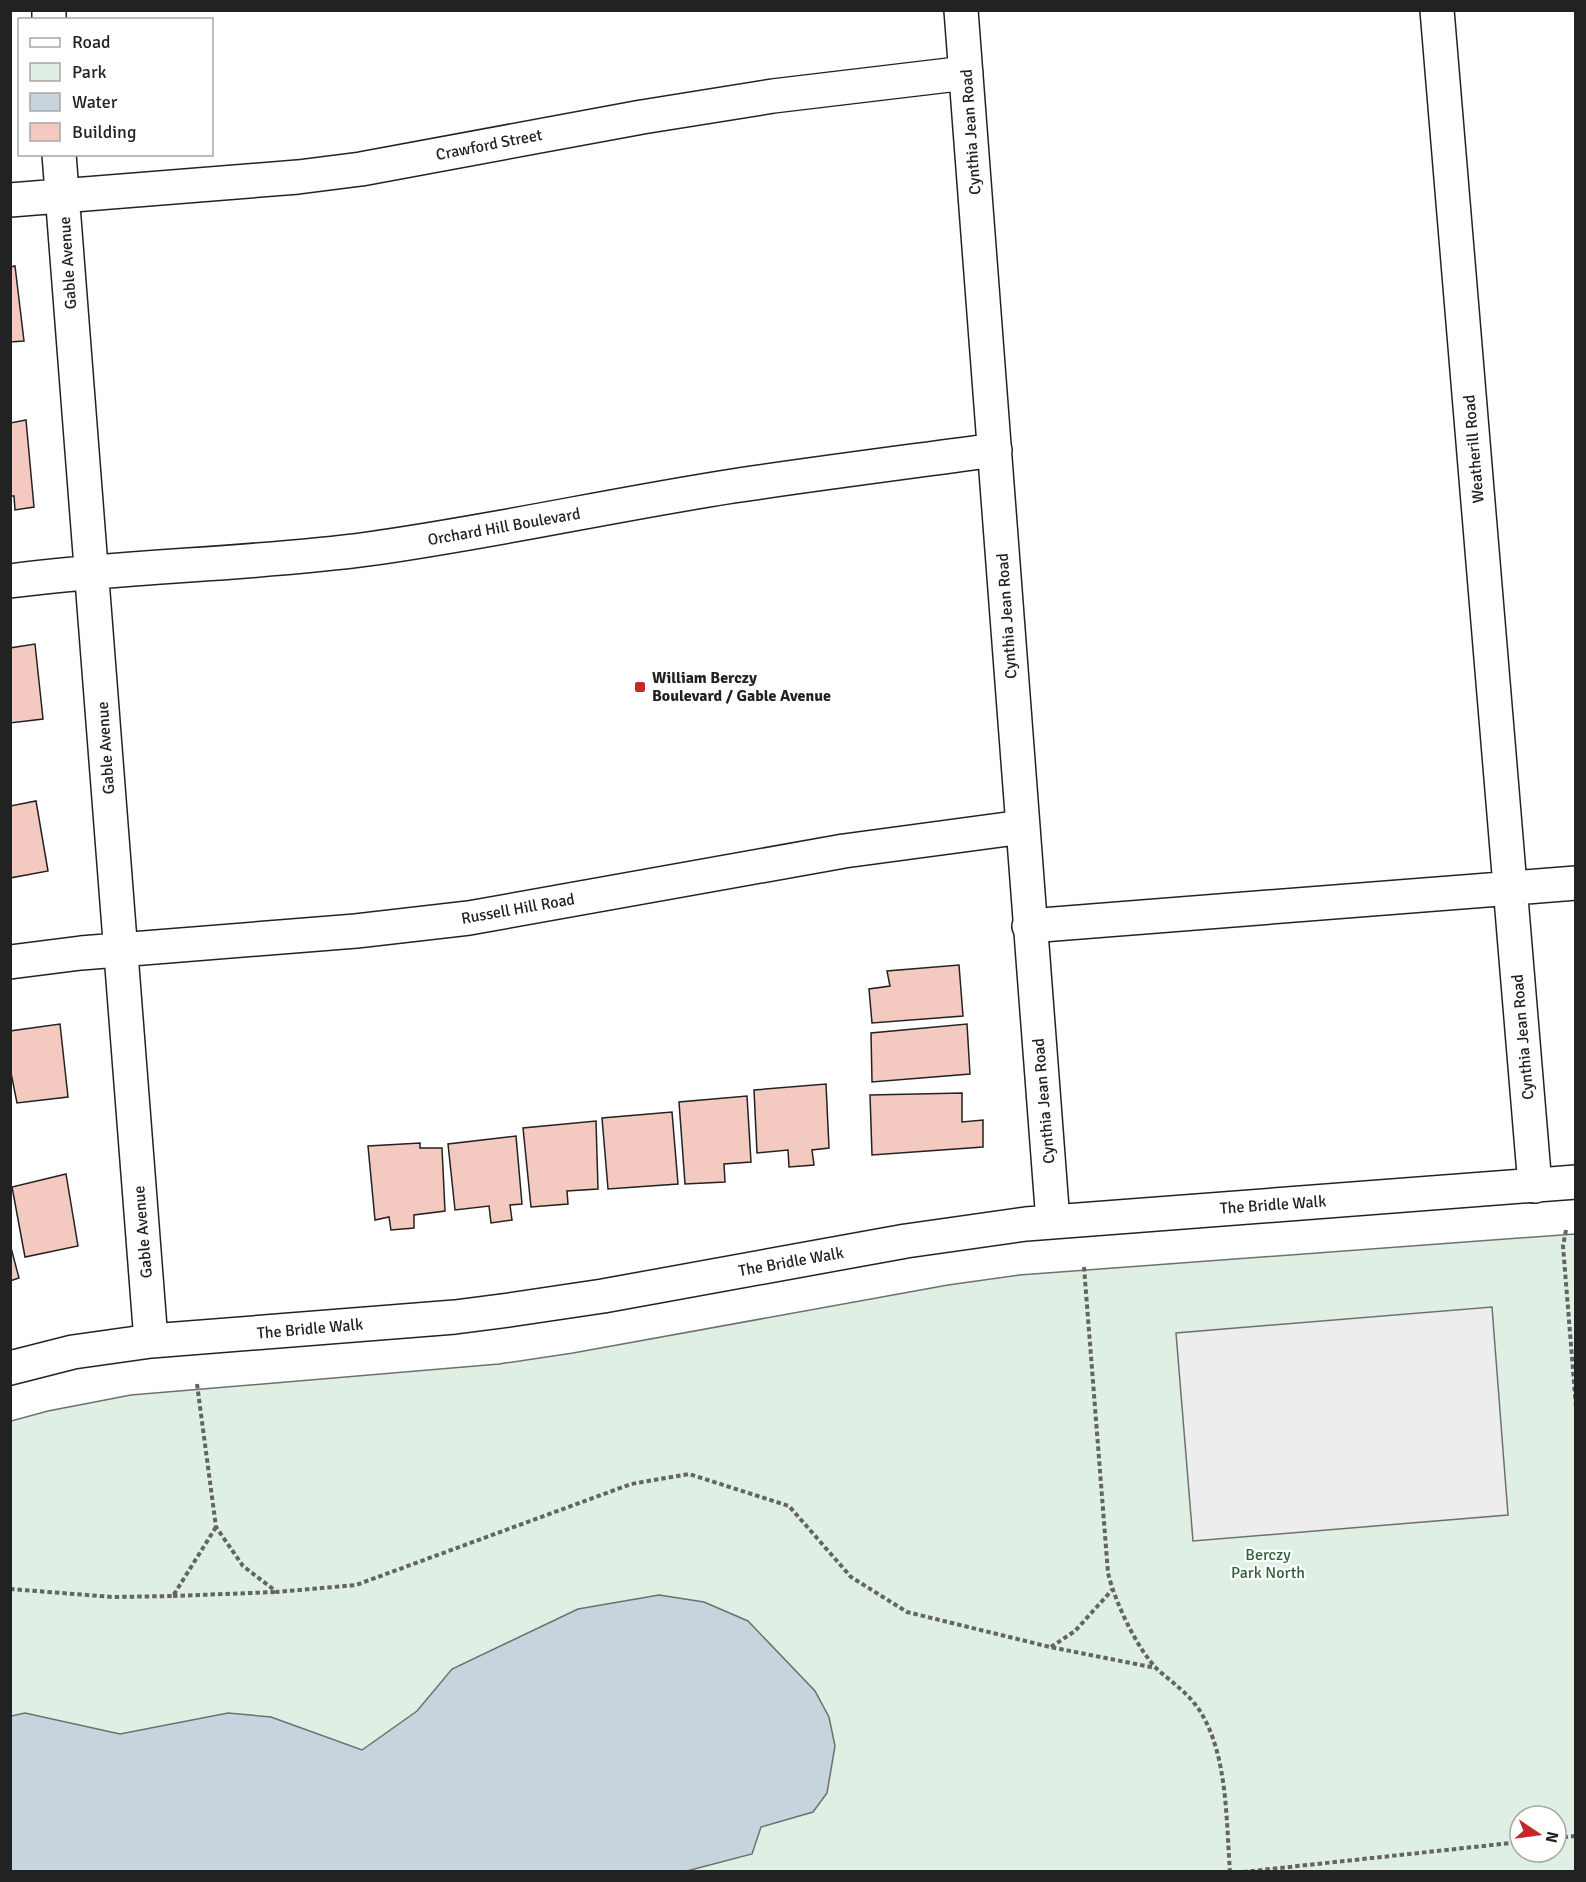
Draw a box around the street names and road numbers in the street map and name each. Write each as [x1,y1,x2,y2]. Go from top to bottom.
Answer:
street label: Cynthia Jean Road [957,68,985,196]
street label: Crawford Street [434,125,544,165]
street label: Gable Avenue [55,216,81,310]
street label: Weatherill Road [1459,394,1489,504]
street label: Orchard Hill Boulevard [426,504,582,550]
street label: Cynthia Jean Road [993,552,1021,680]
street label: Gable Avenue [93,701,119,795]
street label: Russell Hill Road [460,889,576,929]
street label: Cynthia Jean Road [1508,973,1538,1101]
street label: Cynthia Jean Road [1029,1037,1059,1165]
street label: Gable Avenue [129,1185,157,1279]
street label: The Bridle Walk [1219,1191,1327,1219]
street label: The Bridle Walk [737,1243,845,1281]
street label: The Bridle Walk [256,1314,364,1344]

